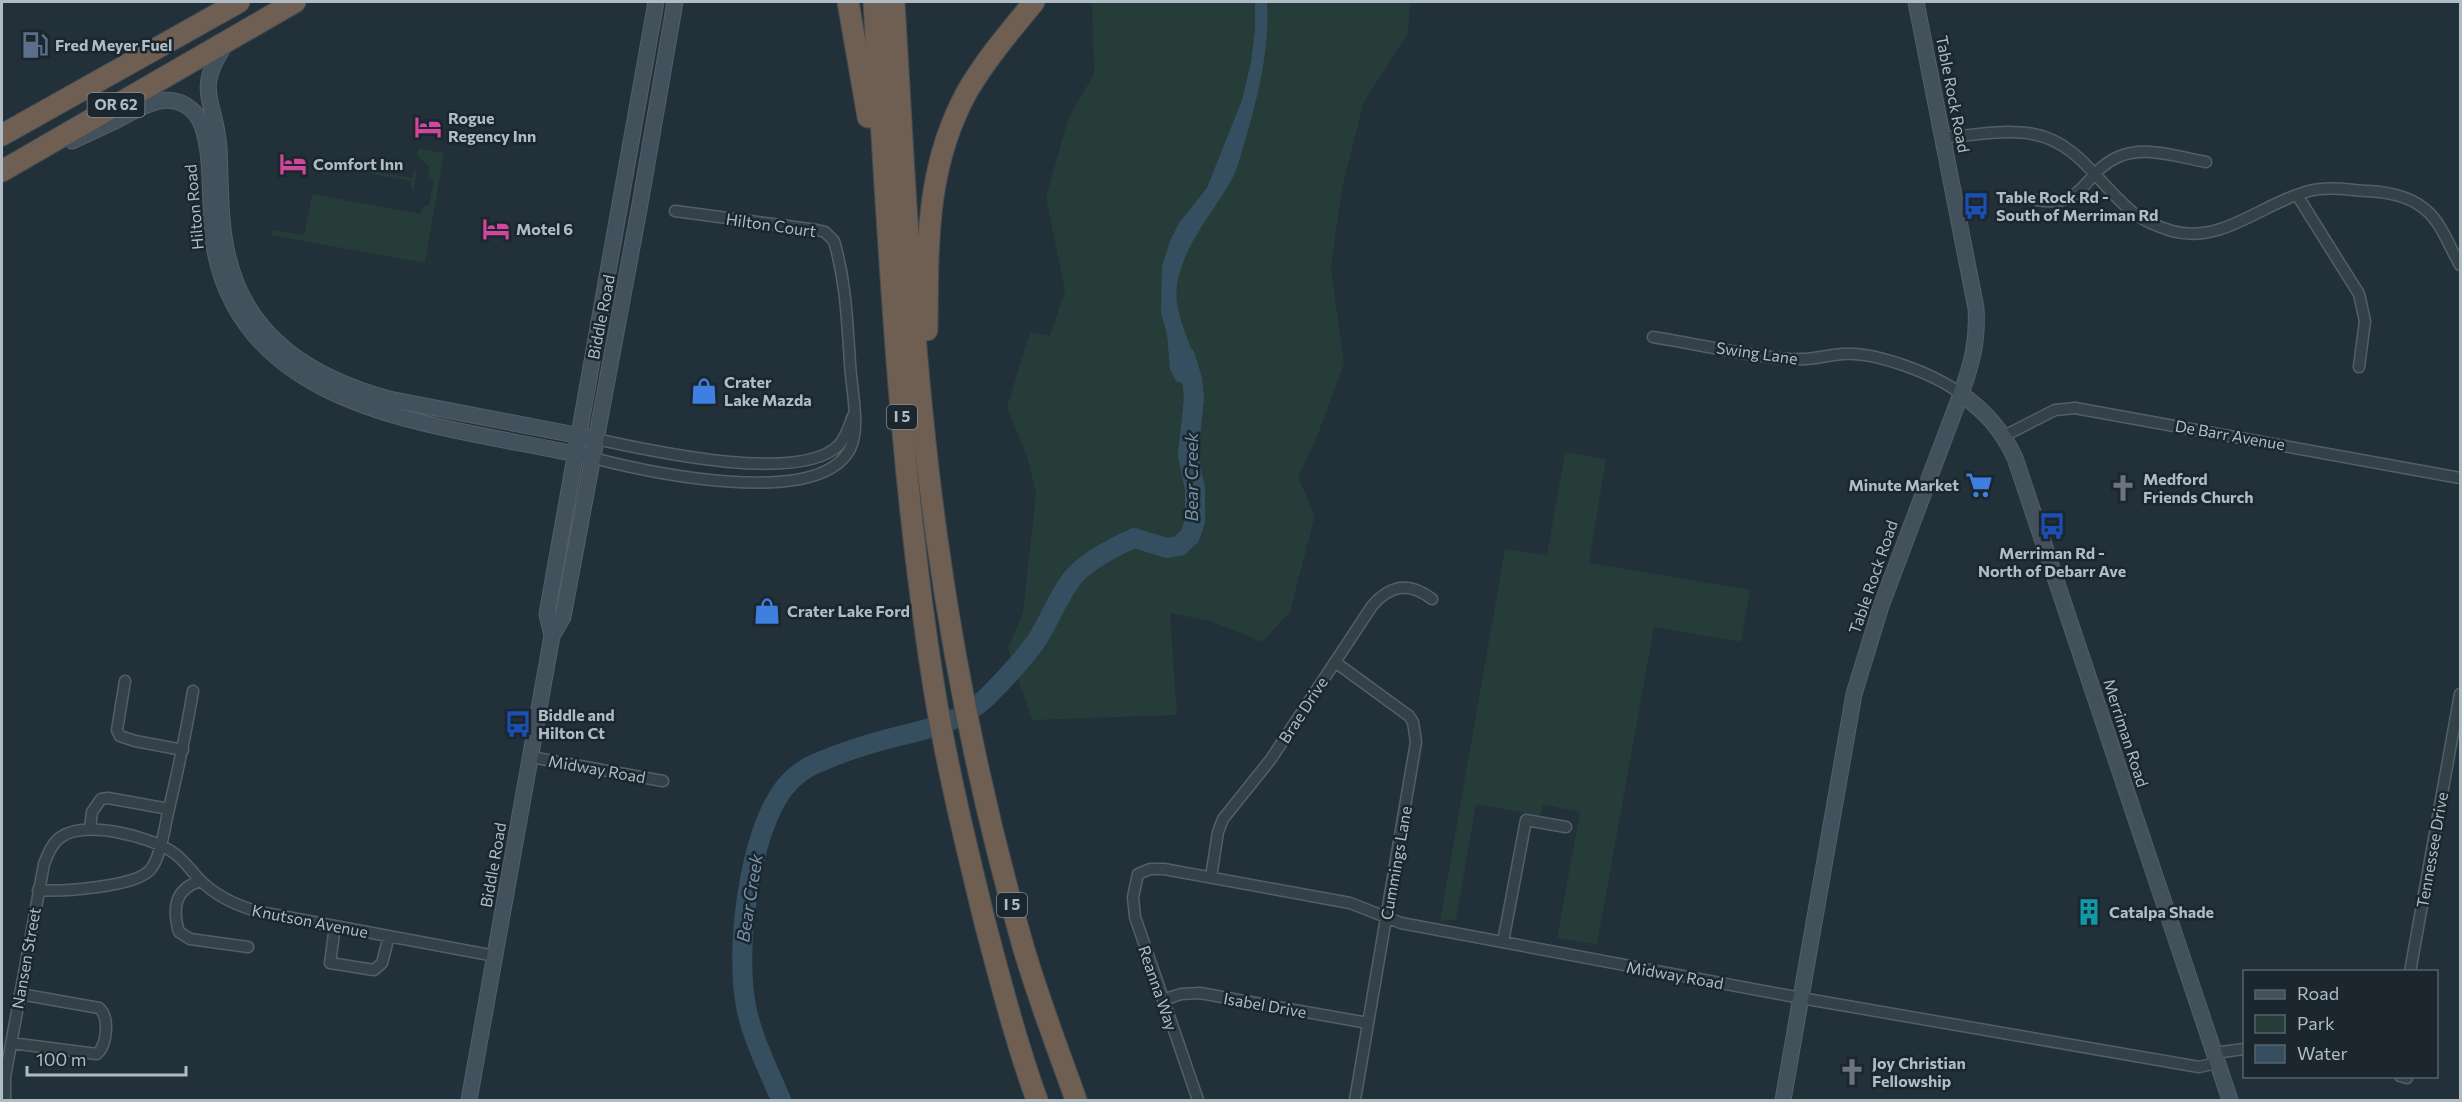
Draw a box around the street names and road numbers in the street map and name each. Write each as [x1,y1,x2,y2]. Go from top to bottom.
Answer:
street label: Table Rock Road [1933,34,1974,154]
road number: OR 62 [88,93,144,117]
street label: Hilton Road [180,163,207,251]
street label: Hilton Court [725,209,818,240]
street label: Biddle Road [583,273,618,361]
street label: Swing Lane [1715,337,1799,368]
road number: I 5 [887,405,917,429]
street label: De Barr Avenue [2174,415,2286,454]
street label: Table Rock Road [1844,517,1901,636]
street label: Brae Drive [1274,673,1331,746]
street label: Merriman Road [2100,676,2153,789]
street label: Midway Road [547,751,647,786]
street label: Tennessee Drive [2412,790,2451,909]
street label: Cummings Lane [1376,805,1415,921]
street label: Biddle Road [476,821,509,909]
road number: I 5 [997,893,1027,917]
street label: Knutson Avenue [250,900,370,941]
street label: Nansen Street [7,905,44,1010]
street label: Reanna Way [1135,943,1182,1033]
street label: Midway Road [1625,957,1725,992]
street label: Isabel Drive [1222,988,1308,1021]

